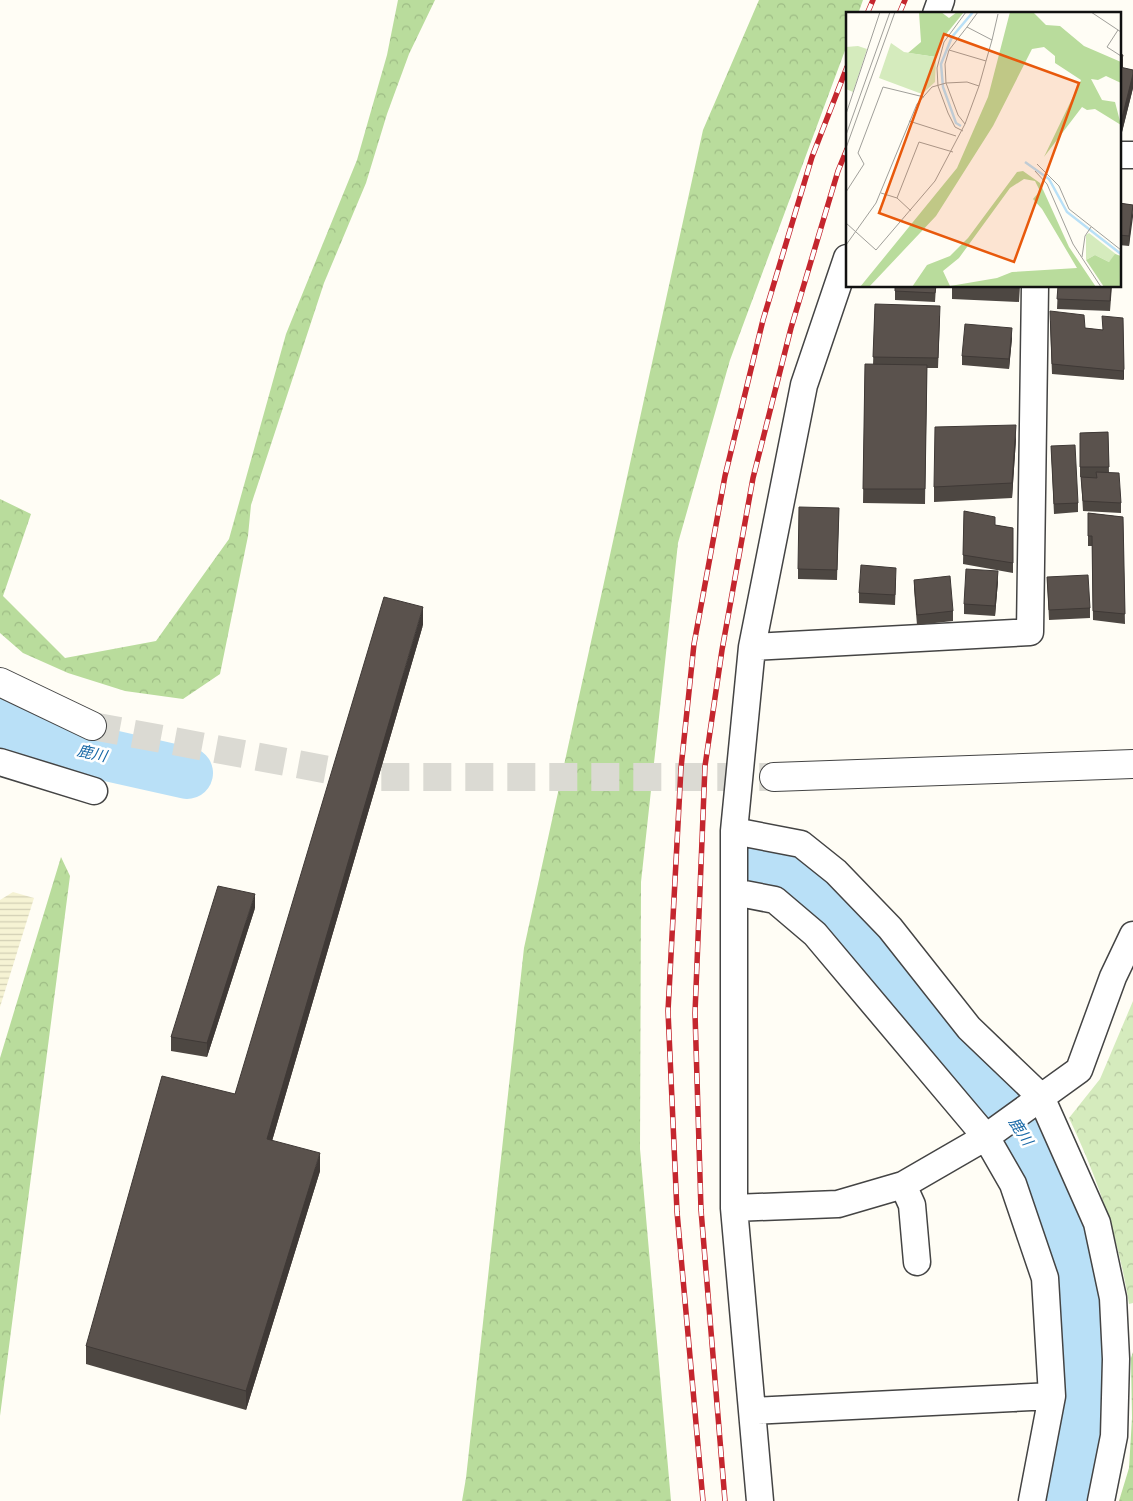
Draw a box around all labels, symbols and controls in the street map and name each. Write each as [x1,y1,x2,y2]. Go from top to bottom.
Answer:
inset map [846,12,1120,288]
water label: 鹿川 [75,740,111,767]
water label: 鹿川 [1004,1113,1039,1151]

